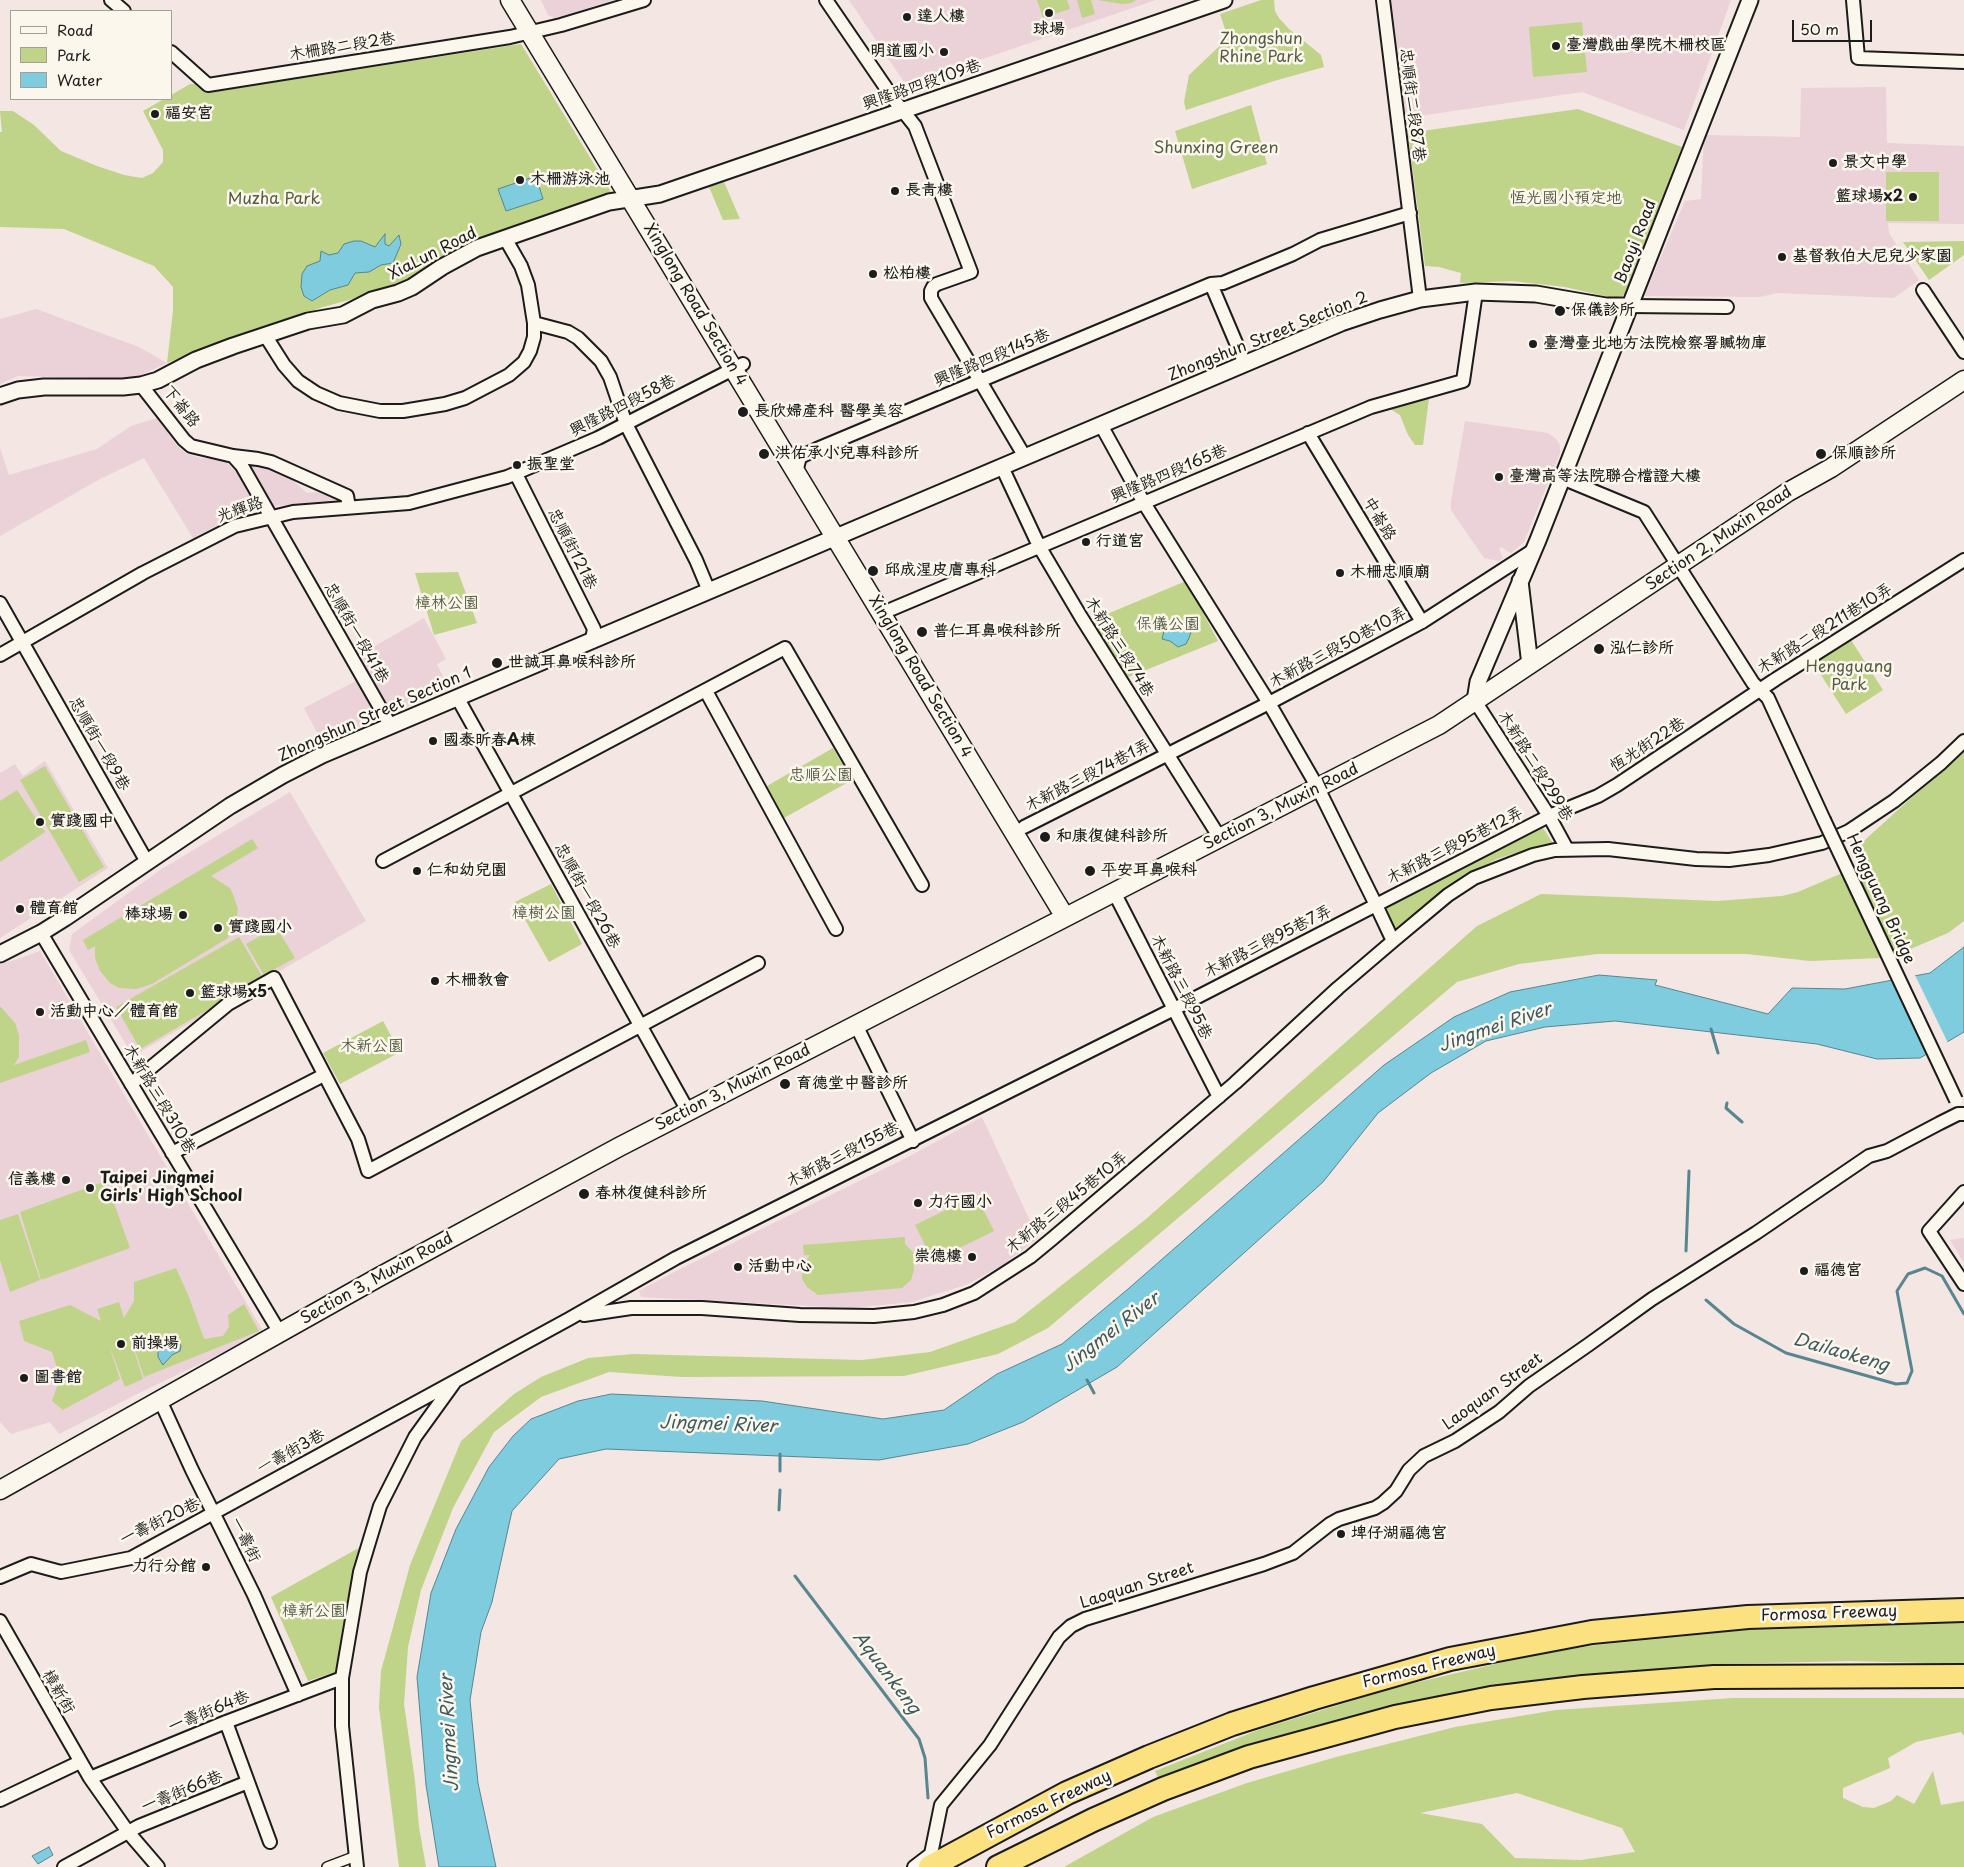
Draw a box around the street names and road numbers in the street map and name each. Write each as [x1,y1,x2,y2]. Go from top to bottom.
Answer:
street label: 木柵路二段2巷 [287,29,397,65]
street label: 忠順街二段87巷 [1396,47,1428,163]
street label: 興隆路四段109巷 [860,56,984,114]
street label: Baoyi Road [1611,197,1661,287]
street label: Xinglong Road Section 4 [639,221,751,389]
street label: XiaLun Road [386,224,480,284]
street label: Zhongshun Street Section 2 [1165,288,1371,386]
street label: 興隆路四段145巷 [931,325,1053,391]
street label: 興隆路四段58巷 [567,371,679,441]
street label: 下崙路 [158,382,204,432]
street label: 興隆路四段165巷 [1108,441,1230,507]
street label: Section 2, Muxin Road [1642,483,1796,595]
street label: 光輝路 [214,493,266,527]
street label: 中崙路 [1358,493,1400,545]
street label: 忠順街121巷 [543,505,601,593]
street label: 忠順街一段41巷 [319,579,393,687]
street label: 木新路二段211巷10弄 [1754,580,1896,678]
street label: Xinglong Road Section 4 [864,593,976,761]
street label: 木新路三段74巷 [1080,593,1158,701]
street label: 木新路三段50巷10弄 [1266,604,1410,692]
street label: Zhongshun Street Section 1 [275,664,475,766]
street label: 忠順街一段9巷 [64,694,134,794]
street label: 木新路二段299巷 [1493,707,1577,825]
street label: 恆光街22巷 [1607,714,1689,776]
street label: 木新路三段74巷1弄 [1022,736,1154,816]
street label: Section 3, Muxin Road [1200,759,1362,855]
street label: 木新路三段95巷12弄 [1384,803,1526,889]
street label: Hengguang Bridge [1841,831,1919,967]
street label: 忠順街一段26巷 [550,840,624,952]
street label: 木新路三段95巷7弄 [1201,901,1335,983]
street label: 木新路三段95巷 [1146,931,1216,1043]
street label: Section 3, Muxin Road [652,1040,814,1136]
street label: 木新路三段310巷 [119,1041,199,1157]
street label: 木新路三段155巷 [784,1118,902,1192]
street label: 木新路三段45巷10弄 [1002,1148,1132,1258]
street label: Section 3, Muxin Road [297,1229,457,1329]
street label: Laoquan Street [1439,1349,1547,1435]
street label: 一壽街3巷 [254,1426,328,1478]
street label: 一壽街20巷 [117,1494,203,1550]
street label: 一壽街 [226,1514,264,1566]
street label: Laoquan Street [1078,1559,1196,1613]
street label: Formosa Freeway [1761,1602,1897,1626]
street label: Formosa Freeway [1361,1641,1497,1693]
street label: 樟新街 [38,1666,78,1718]
street label: 一壽街64巷 [166,1687,252,1737]
street label: 一壽街66巷 [138,1767,226,1817]
street label: Formosa Freeway [984,1767,1114,1843]

